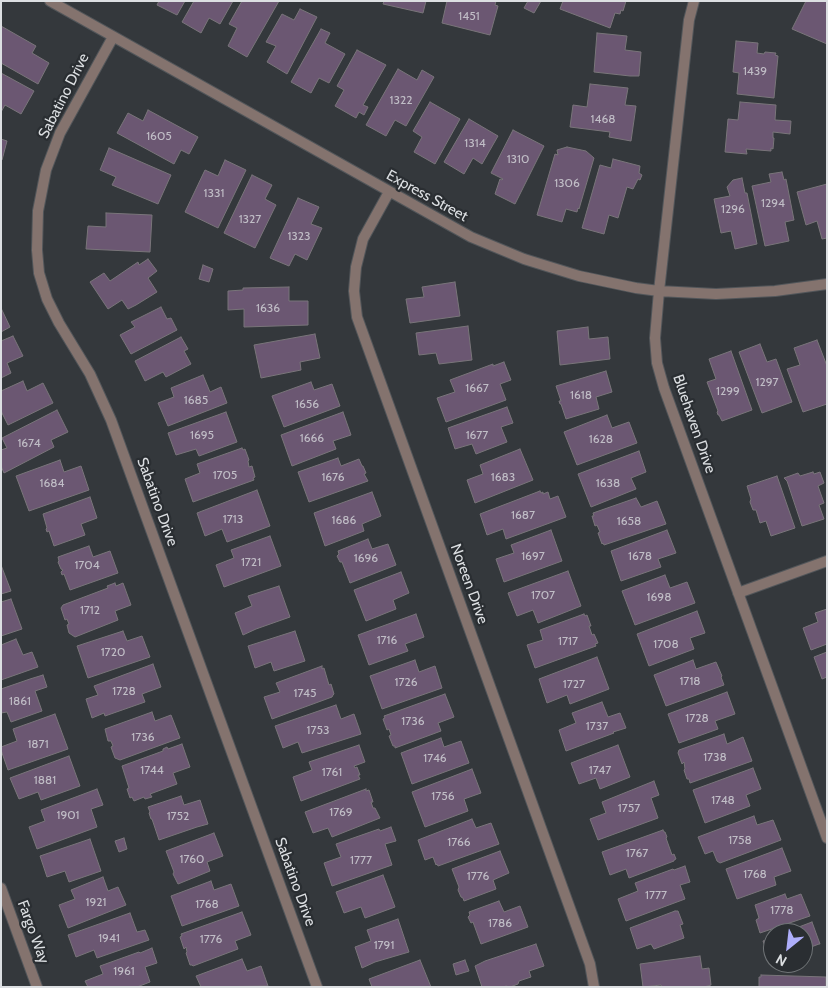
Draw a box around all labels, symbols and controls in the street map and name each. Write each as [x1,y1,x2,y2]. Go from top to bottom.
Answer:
house number: 1451 [458,9,480,23]
street label: Sabatino Drive [35,50,93,142]
house number: 1439 [743,64,767,78]
house number: 1322 [390,93,412,107]
house number: 1468 [591,112,615,126]
house number: 1605 [146,129,172,143]
house number: 1314 [464,136,486,150]
house number: 1310 [507,152,529,166]
street label: Express Street [383,166,471,226]
house number: 1306 [554,176,580,190]
house number: 1331 [204,186,224,200]
house number: 1294 [761,196,785,210]
house number: 1296 [721,202,745,216]
house number: 1327 [239,212,261,226]
house number: 1323 [287,229,311,243]
house number: 1636 [256,301,280,315]
street label: Bluehaven Drive [669,372,719,476]
house number: 1297 [755,375,779,389]
house number: 1667 [465,381,489,395]
house number: 1299 [716,384,740,398]
house number: 1618 [570,388,592,402]
house number: 1685 [184,393,208,407]
house number: 1656 [295,397,319,411]
house number: 1695 [190,428,214,442]
house number: 1677 [466,428,488,442]
house number: 1666 [300,431,324,445]
house number: 1628 [589,432,613,446]
house number: 1674 [17,436,41,450]
street label: Sabatino Drive [133,455,181,549]
house number: 1705 [213,468,237,482]
house number: 1676 [321,470,345,484]
house number: 1683 [491,470,515,484]
house number: 1684 [40,476,64,490]
house number: 1638 [596,476,620,490]
house number: 1687 [511,508,535,522]
house number: 1713 [223,512,243,526]
house number: 1686 [332,513,356,527]
house number: 1658 [617,514,641,528]
street label: Noreen Drive [446,541,492,627]
house number: 1697 [521,549,545,563]
house number: 1678 [628,549,652,563]
house number: 1696 [354,551,378,565]
house number: 1721 [241,555,261,569]
house number: 1704 [74,558,100,572]
house number: 1707 [531,588,555,602]
house number: 1698 [647,590,671,604]
house number: 1712 [80,603,100,617]
house number: 1716 [377,633,397,647]
house number: 1717 [558,634,578,648]
house number: 1708 [653,637,679,651]
house number: 1720 [101,645,125,659]
house number: 1718 [679,674,701,688]
house number: 1726 [394,675,418,689]
house number: 1727 [563,677,585,691]
house number: 1728 [112,684,136,698]
house number: 1745 [294,686,316,700]
house number: 1861 [9,694,31,708]
house number: 1728 [685,711,709,725]
house number: 1736 [401,714,425,728]
house number: 1737 [586,719,608,733]
house number: 1753 [307,723,329,737]
house number: 1736 [131,730,155,744]
house number: 1871 [27,737,49,751]
house number: 1738 [703,750,727,764]
house number: 1746 [423,751,447,765]
house number: 1744 [140,763,164,777]
house number: 1747 [589,763,611,777]
house number: 1761 [322,765,342,779]
house number: 1881 [34,773,56,787]
house number: 1756 [431,789,455,803]
house number: 1748 [711,793,735,807]
house number: 1757 [618,801,640,815]
house number: 1769 [329,805,353,819]
house number: 1901 [56,808,80,822]
house number: 1752 [167,809,189,823]
house number: 1758 [728,833,752,847]
street label: Sabatino Drive [271,835,319,929]
house number: 1766 [447,835,471,849]
house number: 1767 [626,846,648,860]
house number: 1760 [180,852,204,866]
house number: 1777 [350,853,372,867]
house number: 1768 [743,867,767,881]
house number: 1776 [467,869,489,883]
house number: 1777 [645,888,667,902]
house number: 1921 [86,895,106,909]
house number: 1768 [195,897,219,911]
street label: Fargo Way [13,898,53,966]
house number: 1778 [770,903,794,917]
house number: 1786 [488,916,512,930]
north arrow [763,923,813,973]
house number: 1941 [98,931,120,945]
house number: 1776 [200,932,222,946]
house number: 1791 [374,938,394,952]
text: N [773,950,790,971]
house number: 1961 [113,964,135,978]

